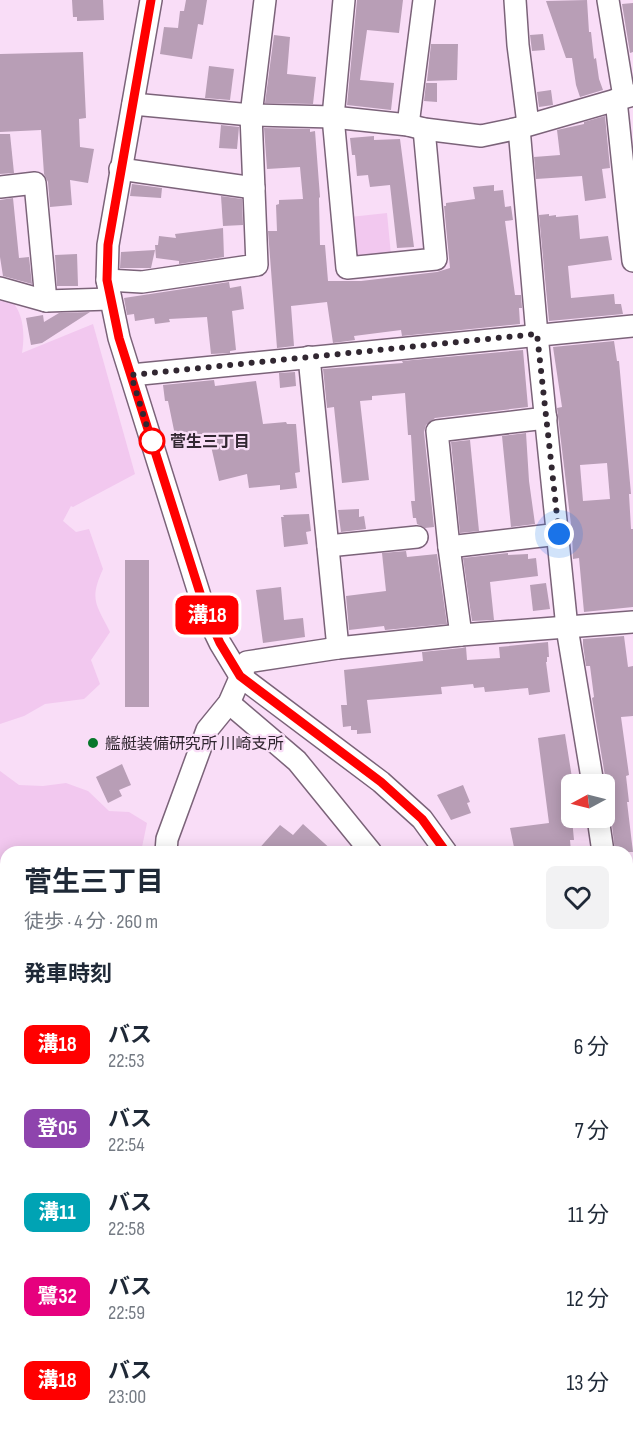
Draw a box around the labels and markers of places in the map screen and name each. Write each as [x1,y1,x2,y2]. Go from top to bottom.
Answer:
marker: 菅生三丁目 [139,428,165,454]
place label: 菅生三丁目 [170,433,250,452]
place label: 艦艇装備研究所 川崎支所 [105,735,284,754]
marker: 艦艇装備研究所 川崎支所 [86,736,100,750]

